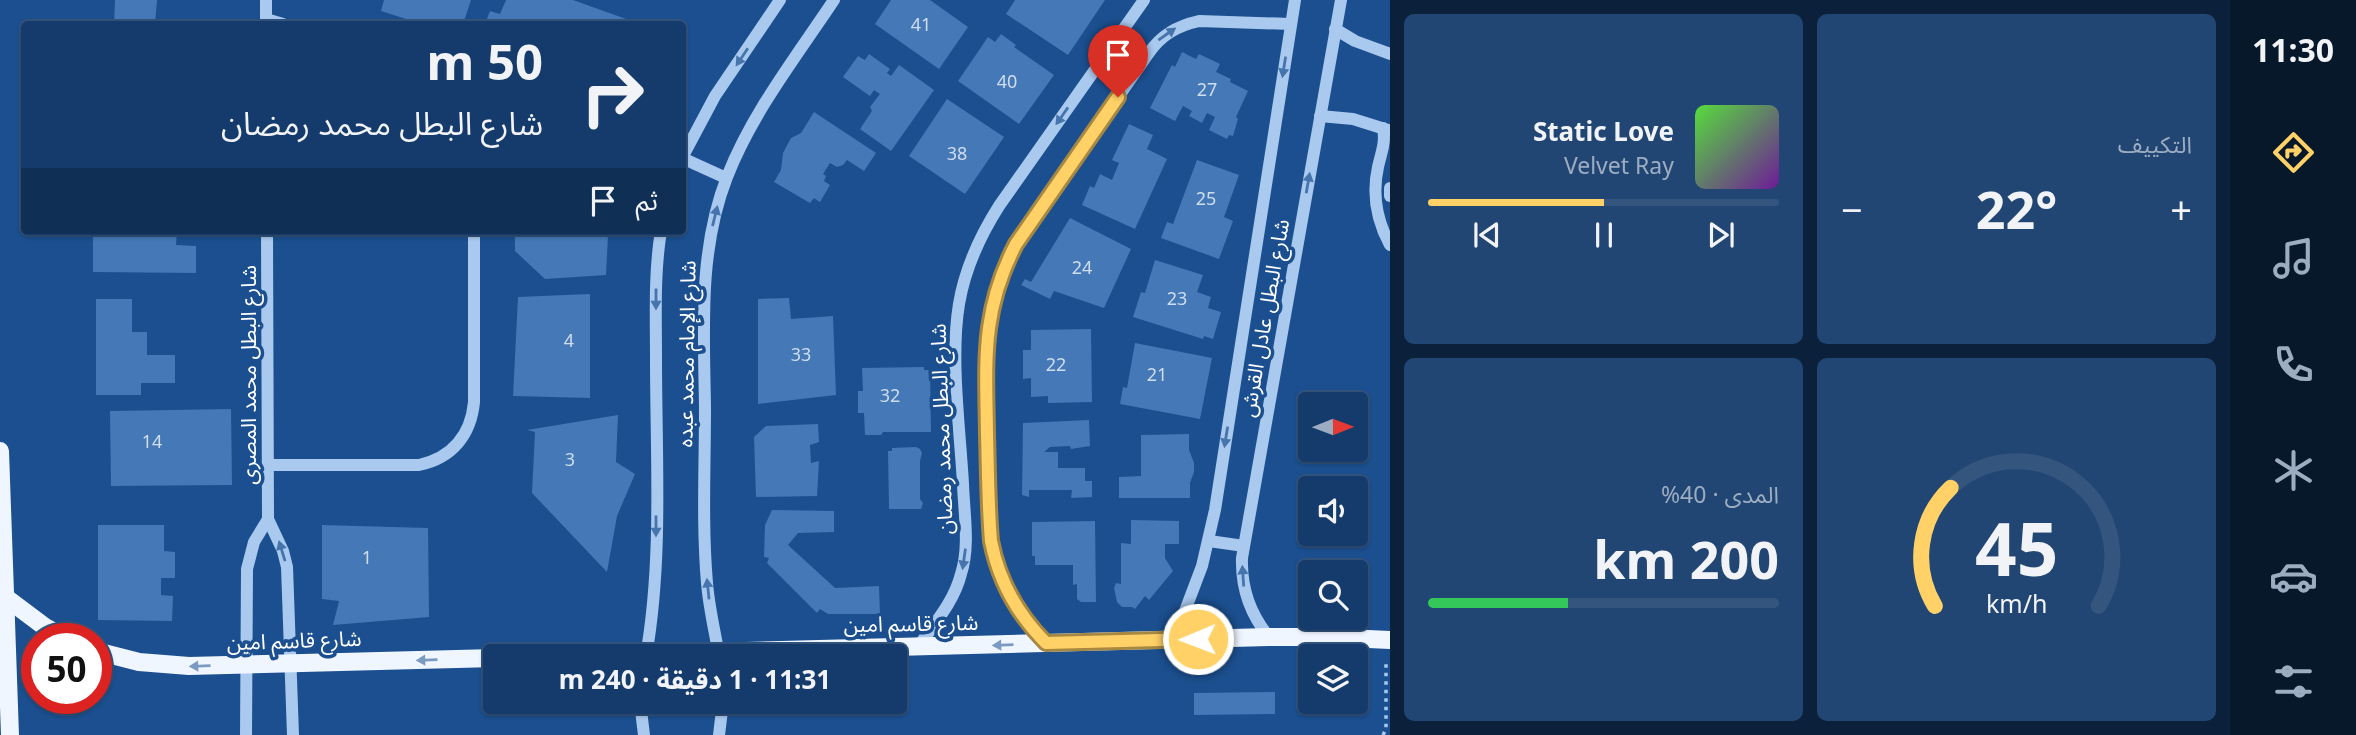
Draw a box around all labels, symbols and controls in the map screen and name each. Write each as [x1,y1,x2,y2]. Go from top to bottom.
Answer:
house number: 41 [911,12,931,36]
pin [1088,25,1148,97]
one-way arrow [1158,27,1176,42]
text: 50 m [426,28,543,94]
text: 11:30 [2252,28,2334,71]
icon: arrive [1099,36,1137,74]
one-way arrow [735,47,748,66]
icon: right [567,49,658,140]
one-way arrow [1278,57,1289,79]
house number: 40 [997,69,1017,93]
house number: 27 [1197,77,1217,101]
text: شارع البطل محمد رمضان [221,101,543,144]
one-way arrow [1055,107,1069,125]
text: Static Love [1533,113,1674,149]
text: التكييف [2118,128,2192,160]
icon: directions [2269,128,2318,177]
house number: 38 [947,141,967,165]
text: Velvet Ray [1564,149,1674,181]
one-way arrow [1303,172,1314,194]
text: 22° [1976,173,2057,244]
icon: arrive [584,182,622,220]
text: ثم [636,182,658,218]
text: − [1841,183,1863,235]
text: + [2170,183,2192,235]
house number: 25 [1196,186,1216,210]
one-way arrow [710,205,721,227]
icon: previous [1468,216,1506,254]
icon: pause [1585,216,1623,254]
icon: next [1702,216,1740,254]
street label: شارع البطل عادل القرش [1233,217,1297,419]
icon: music [2269,234,2318,283]
house number: 24 [1072,255,1092,279]
street label: شارع الإمام محمد عبده [670,260,705,448]
street label: شارع البطل محمد المصرى [234,265,264,485]
house number: 23 [1167,286,1187,310]
one-way arrow [650,288,662,310]
street label: شارع البطل محمد رمضان [923,323,961,535]
house number: 4 [564,328,574,352]
icon: phone [2269,340,2318,389]
house number: 33 [791,342,811,366]
house number: 22 [1046,352,1066,376]
house number: 21 [1147,362,1167,386]
house number: 32 [880,383,900,407]
north arrow [1298,392,1368,462]
map controls [1298,392,1368,714]
one-way arrow [1220,426,1231,448]
house number: 14 [142,429,162,453]
icon: climate [2269,446,2318,495]
house number: 3 [565,447,575,471]
button: sound [1298,476,1368,546]
text: المدى · 40% [1661,478,1779,510]
text: 45 [1975,498,2058,597]
one-way arrow [650,516,662,538]
text: 200 km [1593,523,1779,594]
one-way arrow [277,540,287,561]
house number: 1 [362,545,372,569]
one-way arrow [958,548,969,570]
icon: car [2269,552,2318,601]
button: search [1298,560,1368,630]
one-way arrow [1237,565,1248,587]
one-way arrow [702,578,713,600]
text: km/h [1986,585,2047,619]
position arrow [1161,602,1235,676]
street label: شارع قاسم امين [843,608,979,640]
speed limit sign: 50 [21,623,112,714]
street label: شارع قاسم امين [226,624,362,658]
one-way arrow [992,639,1014,650]
button: layers [1298,644,1368,714]
one-way arrow [416,654,438,665]
icon: filters [2269,657,2318,706]
one-way arrow [188,660,210,672]
text: 11:31 · 1 دقيقة · 240 m [559,661,831,697]

